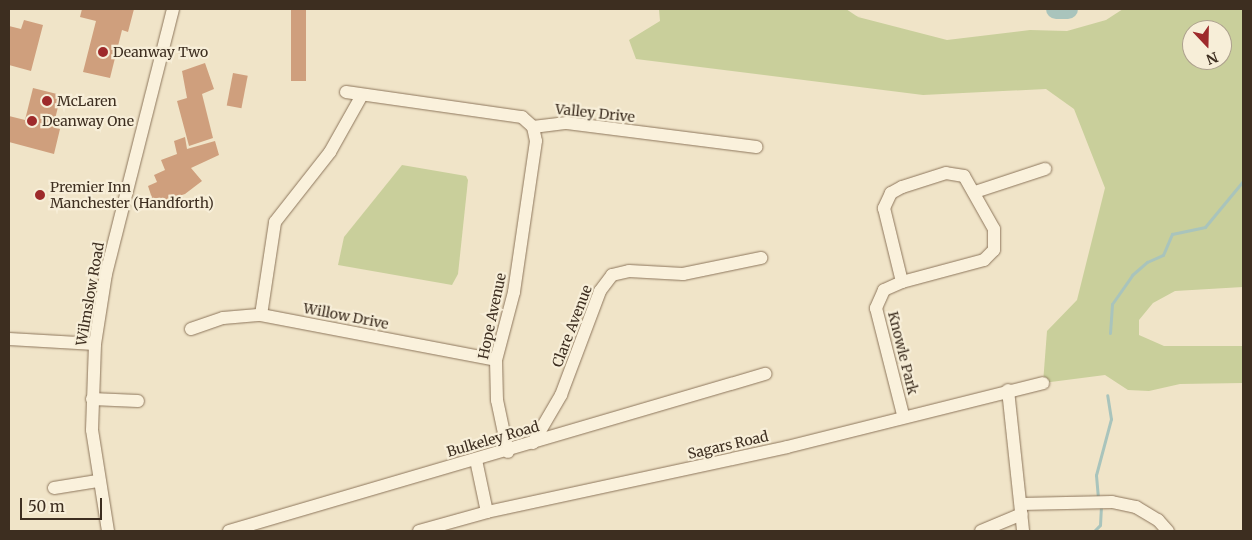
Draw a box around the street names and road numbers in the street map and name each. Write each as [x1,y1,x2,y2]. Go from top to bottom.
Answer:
street label: Valley Drive [554,100,636,126]
street label: Wilmslow Road [73,241,107,347]
street label: Hope Avenue [475,271,509,361]
street label: Clare Avenue [549,283,595,369]
street label: Willow Drive [302,299,390,333]
street label: Knowle Park [885,310,921,396]
street label: Bulkeley Road [445,418,541,460]
street label: Sagars Road [686,428,770,462]

